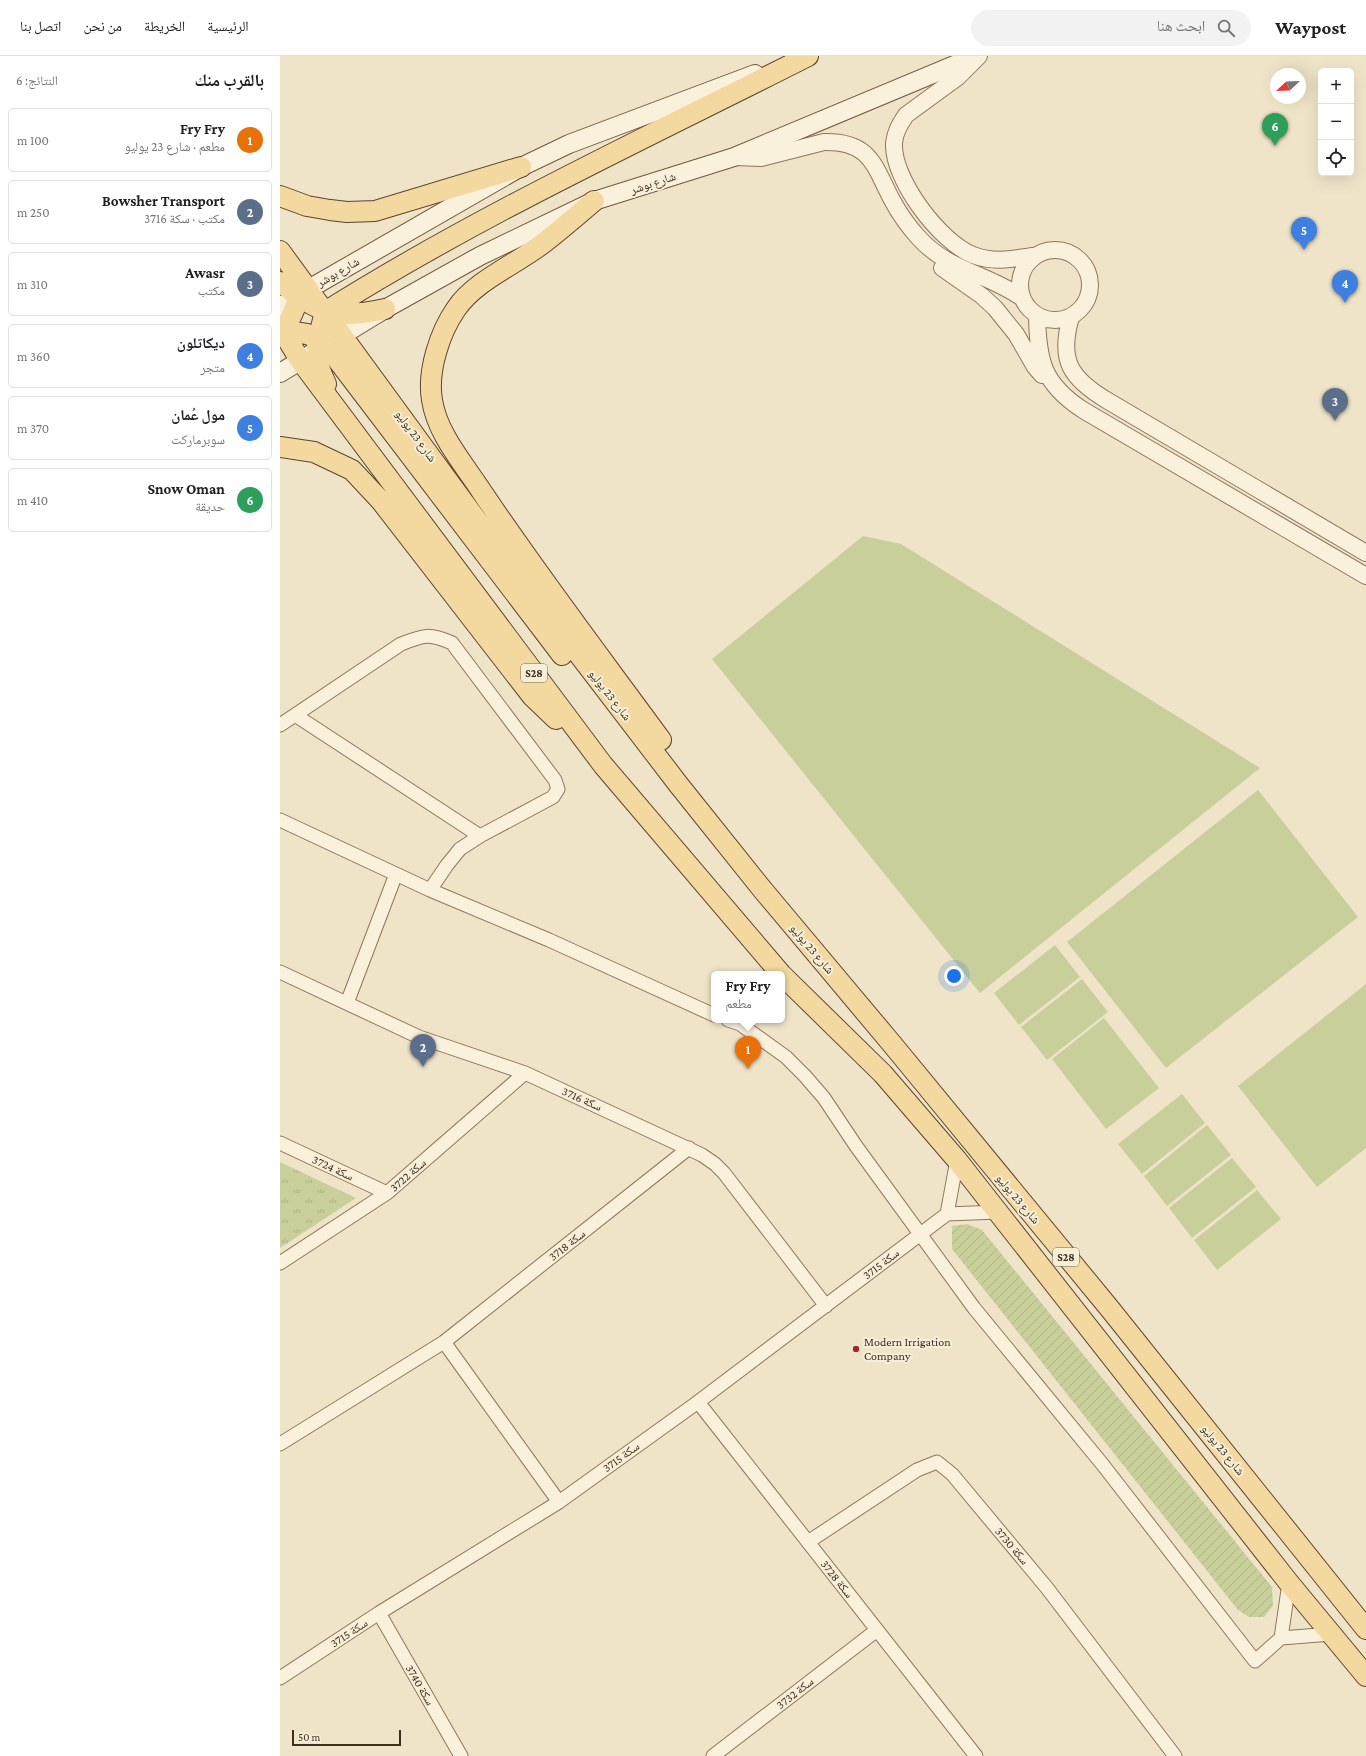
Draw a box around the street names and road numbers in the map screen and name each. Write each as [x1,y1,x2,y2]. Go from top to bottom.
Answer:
street label: شارع بوشر [628,169,678,198]
street label: شارع بوشر [313,254,362,291]
street label: شارع 23 يوليو [392,407,440,465]
road number: S28 [521,664,547,682]
street label: شارع 23 يوليو [585,667,634,724]
street label: شارع 23 يوليو [786,921,837,978]
street label: سكة 3716 [560,1084,604,1114]
street label: سكة 3724 [310,1152,356,1184]
street label: سكة 3722 [387,1155,429,1195]
street label: شارع 23 يوليو [992,1171,1043,1228]
street label: سكة 3718 [546,1226,588,1264]
street label: سكة 3715 [860,1246,902,1282]
road number: S28 [1053,1248,1079,1266]
street label: شارع 23 يوليو [1198,1422,1248,1479]
street label: سكة 3715 [600,1439,642,1475]
street label: سكة 3730 [992,1524,1032,1568]
street label: سكة 3728 [818,1557,856,1601]
street label: سكة 3715 [328,1616,370,1650]
street label: سكة 3740 [403,1662,437,1708]
street label: سكة 3732 [774,1674,817,1712]

